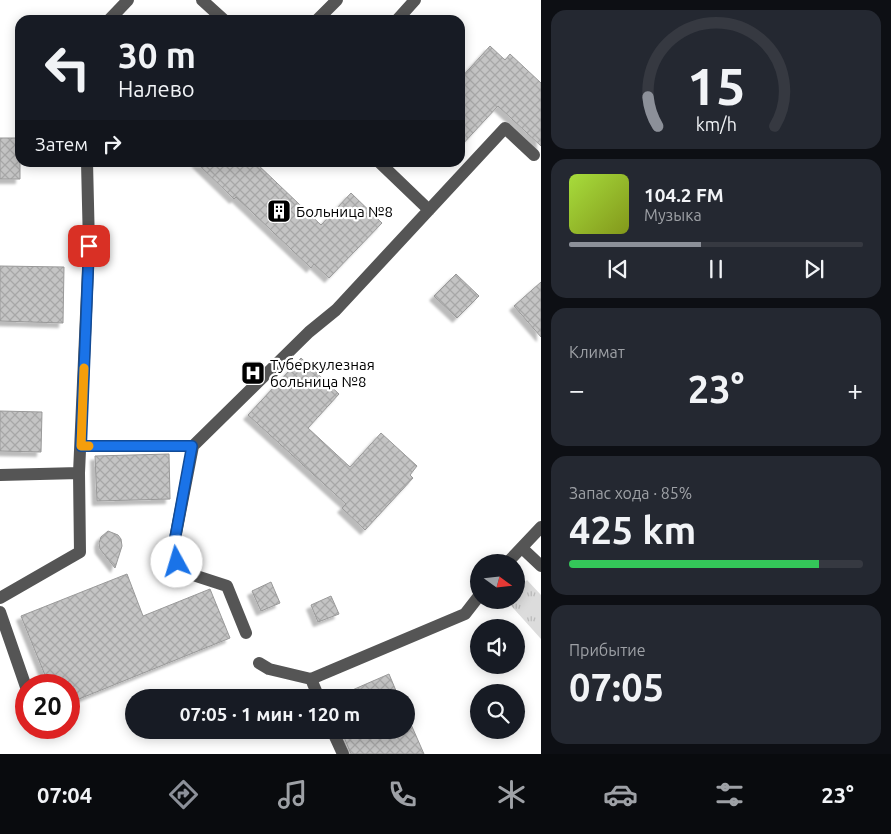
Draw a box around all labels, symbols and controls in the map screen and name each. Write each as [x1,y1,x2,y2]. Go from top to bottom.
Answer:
icon: left [35,35,100,100]
text: 30 m [118,35,196,75]
text: 15 [687,57,745,115]
text: Налево [118,76,195,101]
text: km/h [695,114,737,134]
icon: right [98,130,126,158]
text: Затем [35,133,88,155]
text: 104.2 FM [644,184,724,206]
building icon: Больница №8 [266,198,292,224]
place label: Больница №8 [296,203,393,220]
text: Музыка [644,206,702,224]
pin [68,225,110,267]
icon: arrive [75,232,103,260]
icon: previous [604,255,632,283]
icon: pause [702,255,730,283]
icon: next [800,255,828,283]
text: Климат [569,343,625,361]
place label: Туберкулезная больница №8 [270,356,375,390]
hospital icon: Туберкулезная больница №8 [240,360,266,386]
text: 23° [688,368,744,410]
text: − [569,374,585,405]
text: + [847,374,863,405]
text: Запас хода · 85% [569,484,692,502]
text: 425 km [569,509,696,551]
position arrow [150,535,202,587]
north arrow [470,554,525,609]
map controls [470,554,525,739]
button: sound [470,619,525,674]
text: Прибытие [569,641,646,659]
text: 07:05 [569,666,664,708]
speed limit sign: 20 [15,674,80,739]
button: search [470,684,525,739]
text: 07:05 · 1 мин · 120 m [180,703,360,725]
icon: directions [166,777,201,812]
icon: music [275,777,310,812]
icon: phone [385,777,420,812]
icon: climate [494,777,529,812]
icon: car [603,777,638,812]
icon: filters [712,777,747,812]
text: 07:04 [37,782,92,807]
text: 23° [821,782,854,807]

